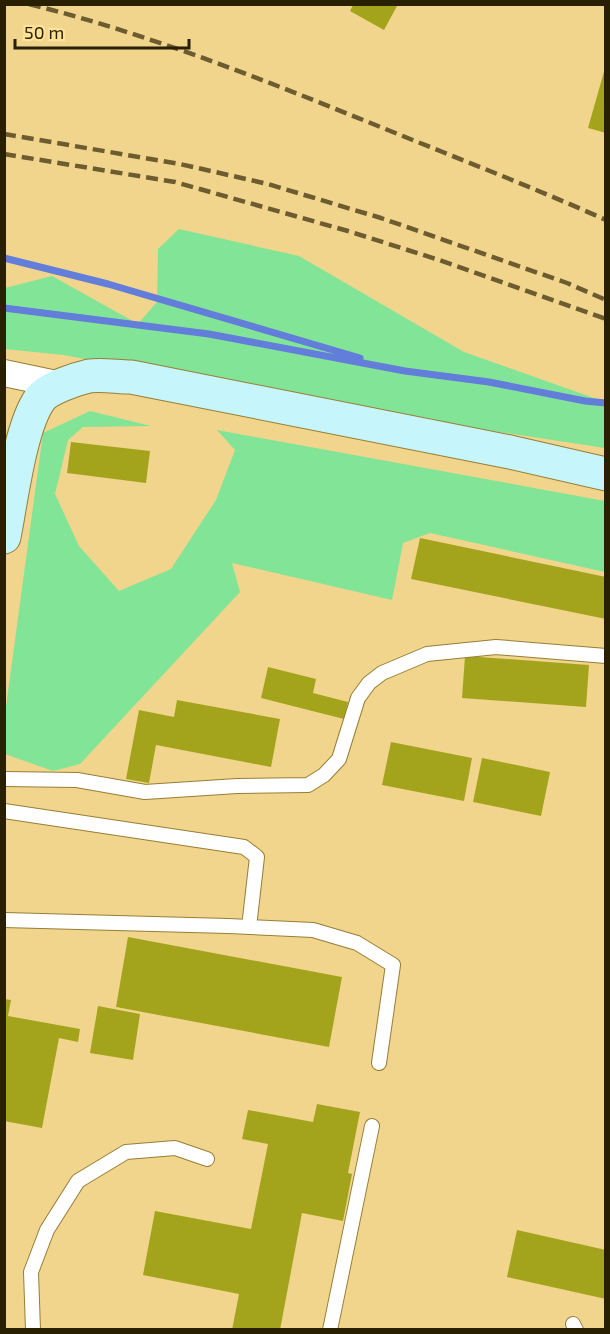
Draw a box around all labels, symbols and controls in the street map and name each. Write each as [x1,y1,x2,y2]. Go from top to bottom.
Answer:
scale bar [15,12,189,50]
text: 50 m [24,21,64,43]

